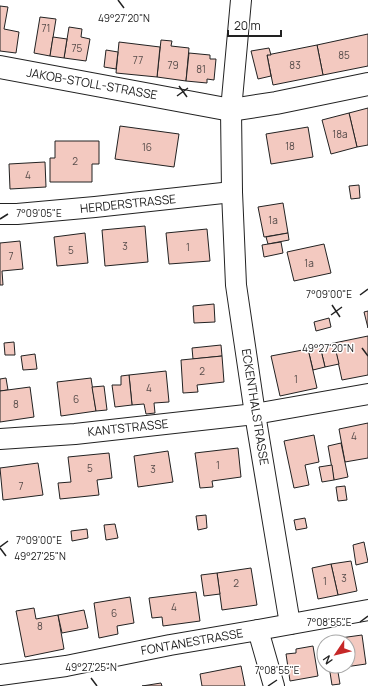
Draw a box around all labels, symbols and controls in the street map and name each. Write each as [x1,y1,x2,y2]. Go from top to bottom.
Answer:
text: 49°27'20"N [98,11,150,25]
scale bar [228,12,281,38]
text: 20 m [234,17,261,34]
house number: 71 [42,21,50,35]
house number: 75 [72,41,83,55]
house number: 85 [338,48,350,62]
house number: 77 [133,53,143,67]
house number: 79 [167,58,179,72]
house number: 83 [289,58,301,72]
house number: 81 [196,62,206,76]
street label: JAKOB-STOLL-STRASSE [25,64,159,103]
house number: 18a [332,127,348,141]
house number: 18 [285,139,295,153]
house number: 16 [142,140,152,154]
house number: 2 [72,154,78,168]
house number: 4 [25,168,31,182]
street label: HERDERSTRASSE [79,190,177,217]
text: 7°09'05"E [16,206,62,220]
house number: 1a [268,213,278,227]
house number: 3 [122,239,128,253]
house number: 1 [186,240,190,254]
house number: 5 [68,243,74,257]
house number: 7 [8,249,14,263]
house number: 1a [304,256,314,270]
text: 7°09'00"E [306,287,352,301]
text: 49°27'20"N [302,341,354,355]
street label: ECKENTHALSTRASSE [238,347,273,467]
house number: 2 [199,364,205,378]
house number: 1 [294,372,298,386]
house number: 4 [146,381,152,395]
house number: 6 [73,392,79,406]
house number: 8 [13,397,19,411]
street label: KANTSTRASSE [87,415,169,440]
house number: 4 [351,429,357,443]
house number: 1 [216,458,220,472]
house number: 5 [87,461,93,475]
house number: 3 [150,462,156,476]
house number: 7 [18,479,24,493]
text: 7°09'00"E [16,533,62,547]
text: 49°27'25"N [14,549,66,563]
house number: 3 [341,571,347,585]
house number: 1 [323,574,327,588]
house number: 2 [233,576,239,590]
house number: 4 [171,600,177,614]
house number: 6 [111,606,117,620]
text: 7°08'55"E [307,615,352,629]
house number: 8 [37,619,43,633]
street label: FONTANESTRASSE [139,624,245,659]
north arrow [316,634,356,674]
text: N [319,652,336,668]
text: 49°27'25"N [65,660,117,674]
text: 7°08'55"E [255,663,300,677]

